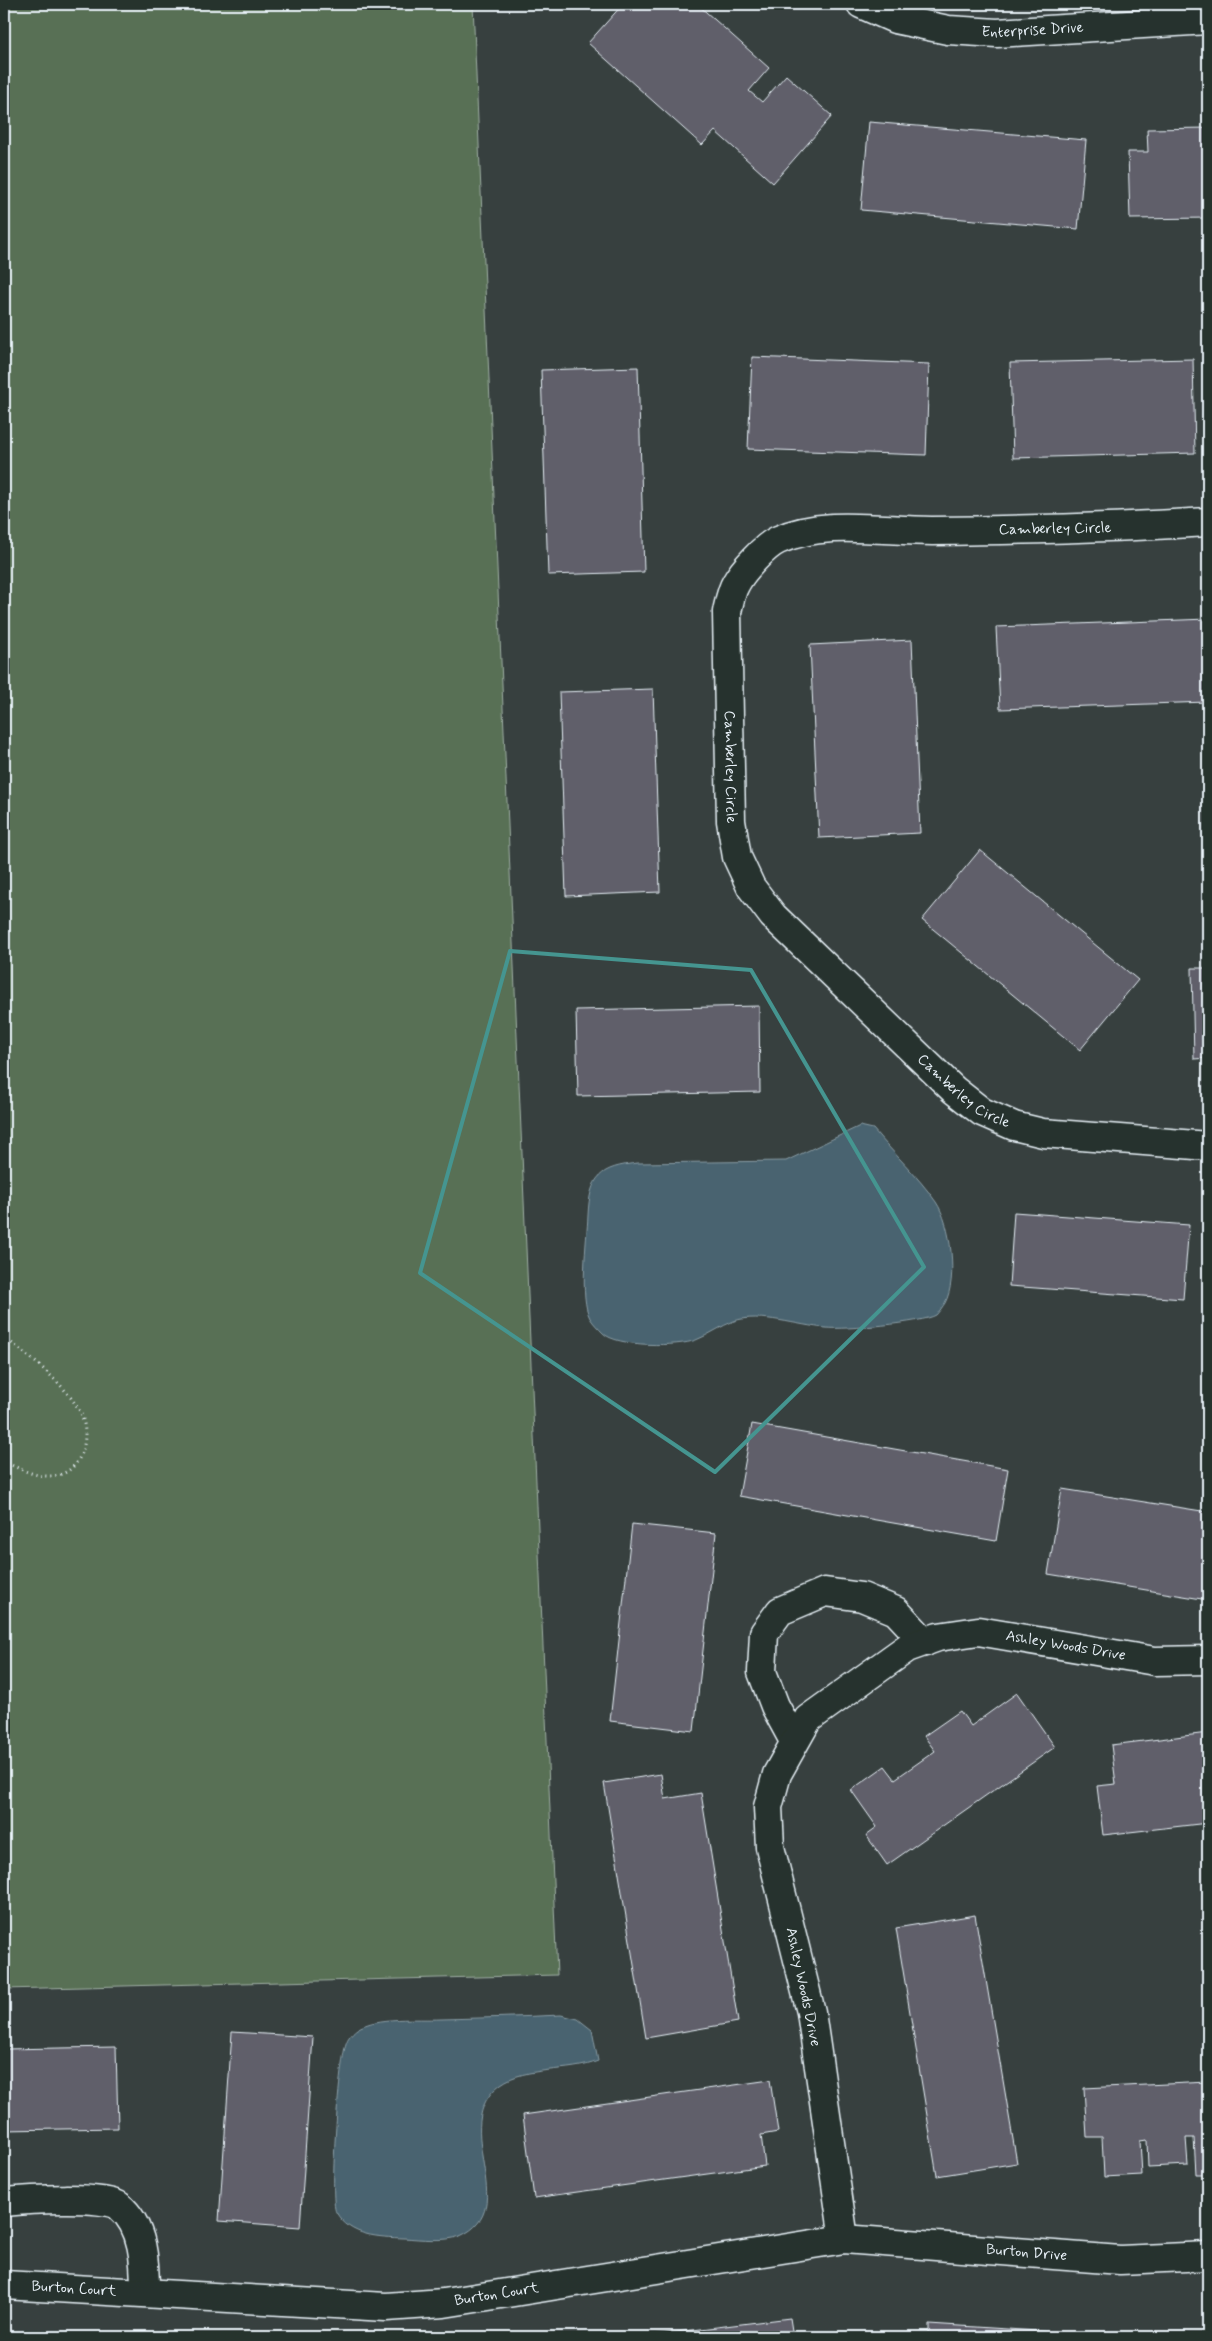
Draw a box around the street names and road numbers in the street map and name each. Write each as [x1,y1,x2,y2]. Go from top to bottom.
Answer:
street label: Enterprise Drive [981,18,1084,43]
street label: Camberley Circle [998,518,1112,540]
street label: Camberley Circle [719,710,741,824]
street label: Camberley Circle [913,1050,1013,1133]
street label: Ashley Woods Drive [1004,1626,1127,1666]
street label: Ashley Woods Drive [781,1926,825,2049]
street label: Burton Drive [985,2240,1068,2266]
street label: Burton Court [31,2277,117,2301]
street label: Burton Court [453,2278,540,2311]

